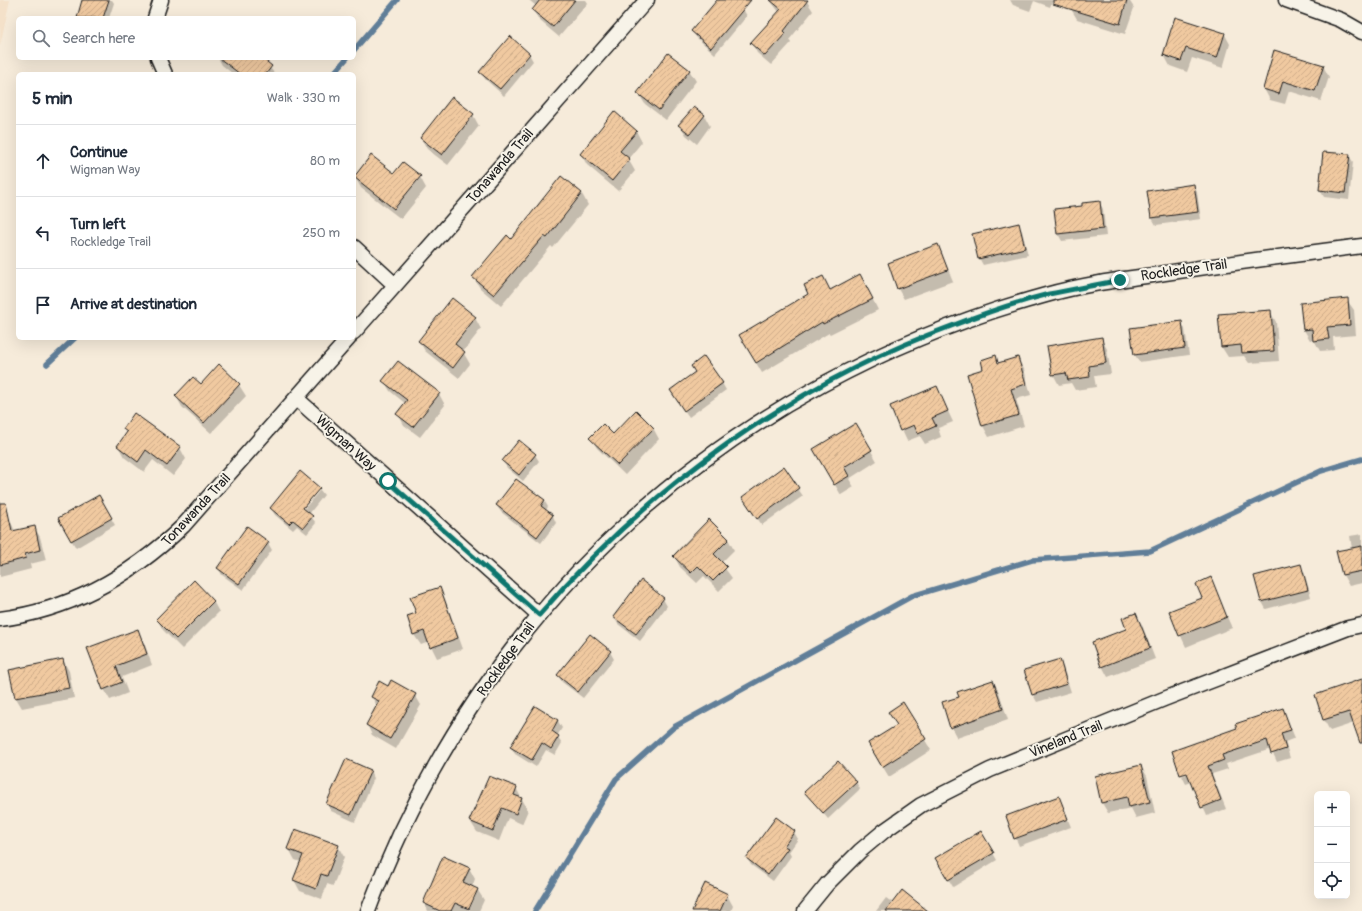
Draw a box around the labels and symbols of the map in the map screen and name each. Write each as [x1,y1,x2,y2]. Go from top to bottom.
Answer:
street label: Tonawanda Trail [463,125,537,207]
street label: Rockledge Trail [1140,256,1228,284]
route end [1111,271,1129,289]
street label: Wigman Way [312,411,380,475]
street label: Tonawanda Trail [158,470,234,550]
route start [379,472,397,490]
street label: Rockledge Trail [473,619,539,699]
street label: Vineland Trail [1027,717,1105,761]

